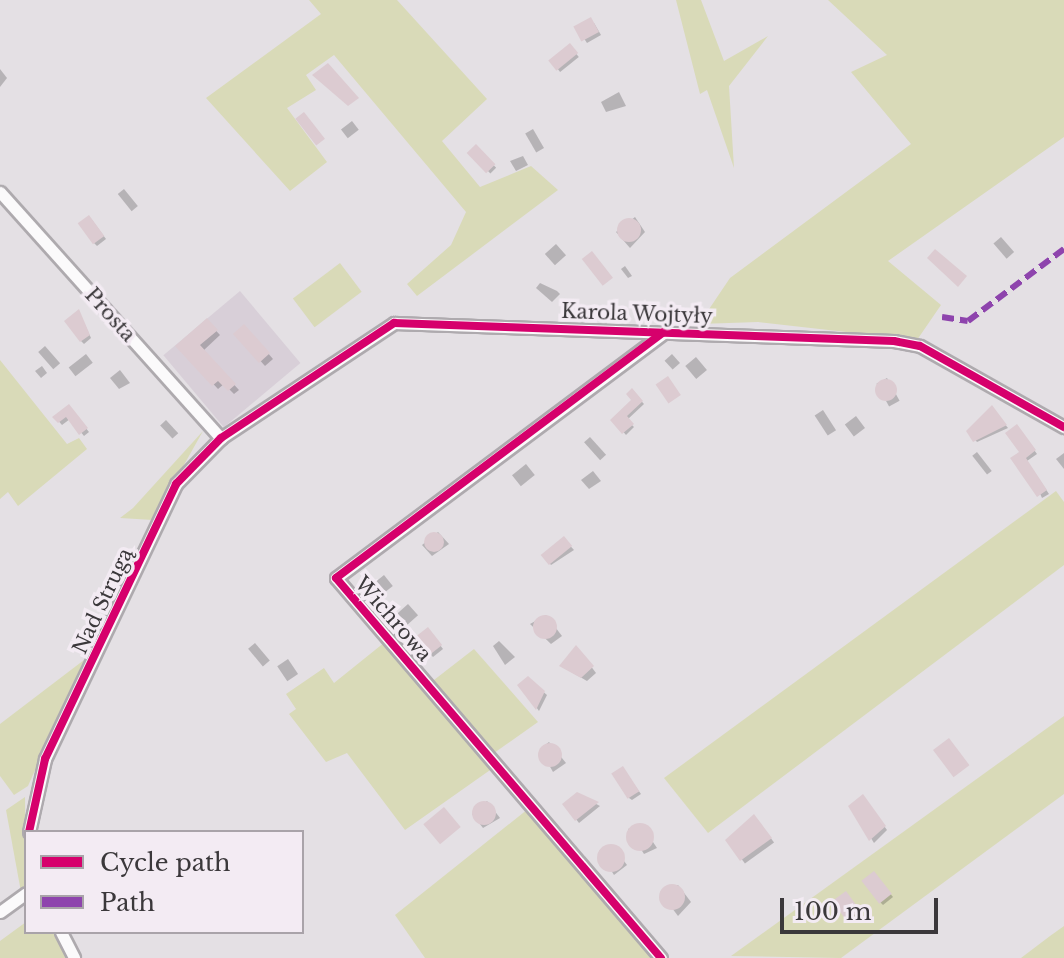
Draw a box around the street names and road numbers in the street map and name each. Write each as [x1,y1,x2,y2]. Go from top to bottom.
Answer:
street label: Prosta [80,283,140,347]
street label: Karola Wojtyły [560,299,714,329]
street label: Nad Strugą [68,544,138,658]
street label: Wichrowa [350,572,436,666]

